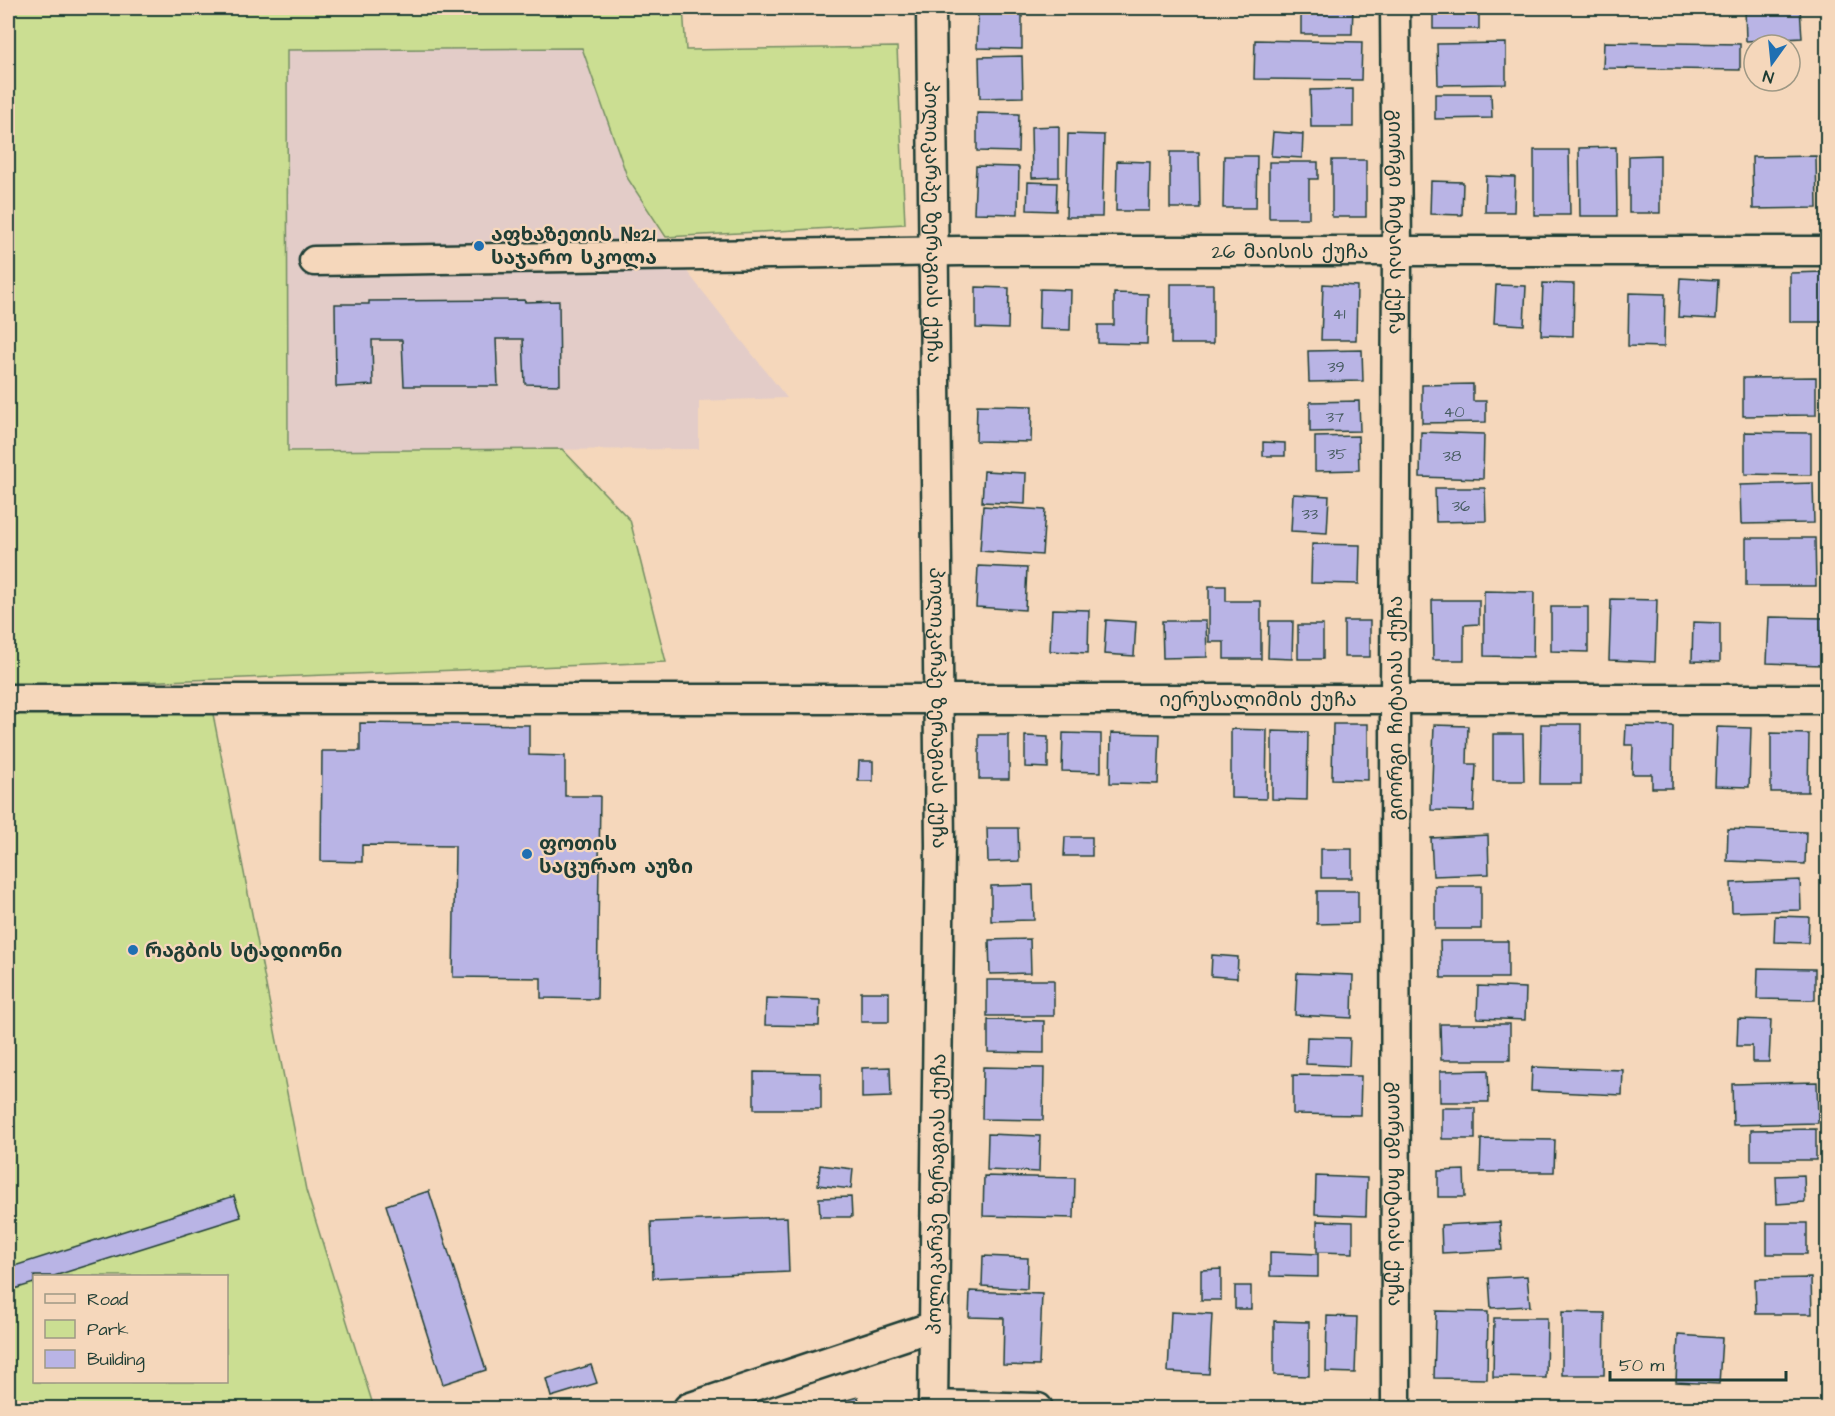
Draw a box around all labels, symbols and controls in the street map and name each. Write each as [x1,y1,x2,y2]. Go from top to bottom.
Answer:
north arrow [1742,33,1802,93]
text: N [1761,65,1776,88]
street label: პოლიკარპე ზერაგიას ქუჩა [917,81,948,363]
street label: გიორგი ჩიტაიას ქუჩა [1381,109,1410,335]
place label: აფხაზეთის №21 საჯარო სკოლა [491,221,657,272]
street label: 26 მაისის ქუჩა [1211,238,1368,266]
marker: აფხაზეთის №21 საჯარო სკოლა [472,239,486,253]
house number: 41 [1333,303,1345,325]
house number: 39 [1327,356,1345,378]
house number: 40 [1444,401,1464,423]
house number: 37 [1326,406,1344,428]
house number: 35 [1327,443,1347,465]
house number: 38 [1443,445,1461,467]
house number: 36 [1452,495,1470,517]
house number: 33 [1302,503,1318,525]
street label: პოლიკარპე ზერაგიას ქუჩა [922,567,953,849]
street label: გიორგი ჩიტაიას ქუჩა [1382,596,1410,820]
street label: იერუსალიმის ქუჩა [1159,686,1357,714]
place label: ფოთის საცურაო აუზი [539,830,693,881]
marker: ფოთის საცურაო აუზი [520,847,534,861]
place label: რაგბის სტადიონი [145,937,342,965]
marker: რაგბის სტადიონი [126,943,140,957]
street label: პოლიკარპე ზერაგიას ქუჩა [921,1053,953,1335]
street label: გიორგი ჩიტაიას ქუჩა [1381,1081,1409,1307]
legend [33,1275,228,1383]
text: Road [87,1287,128,1312]
text: Park [87,1317,129,1342]
scale bar [1610,1344,1786,1382]
text: Building [87,1347,145,1373]
text: 50 m [1619,1353,1664,1378]

